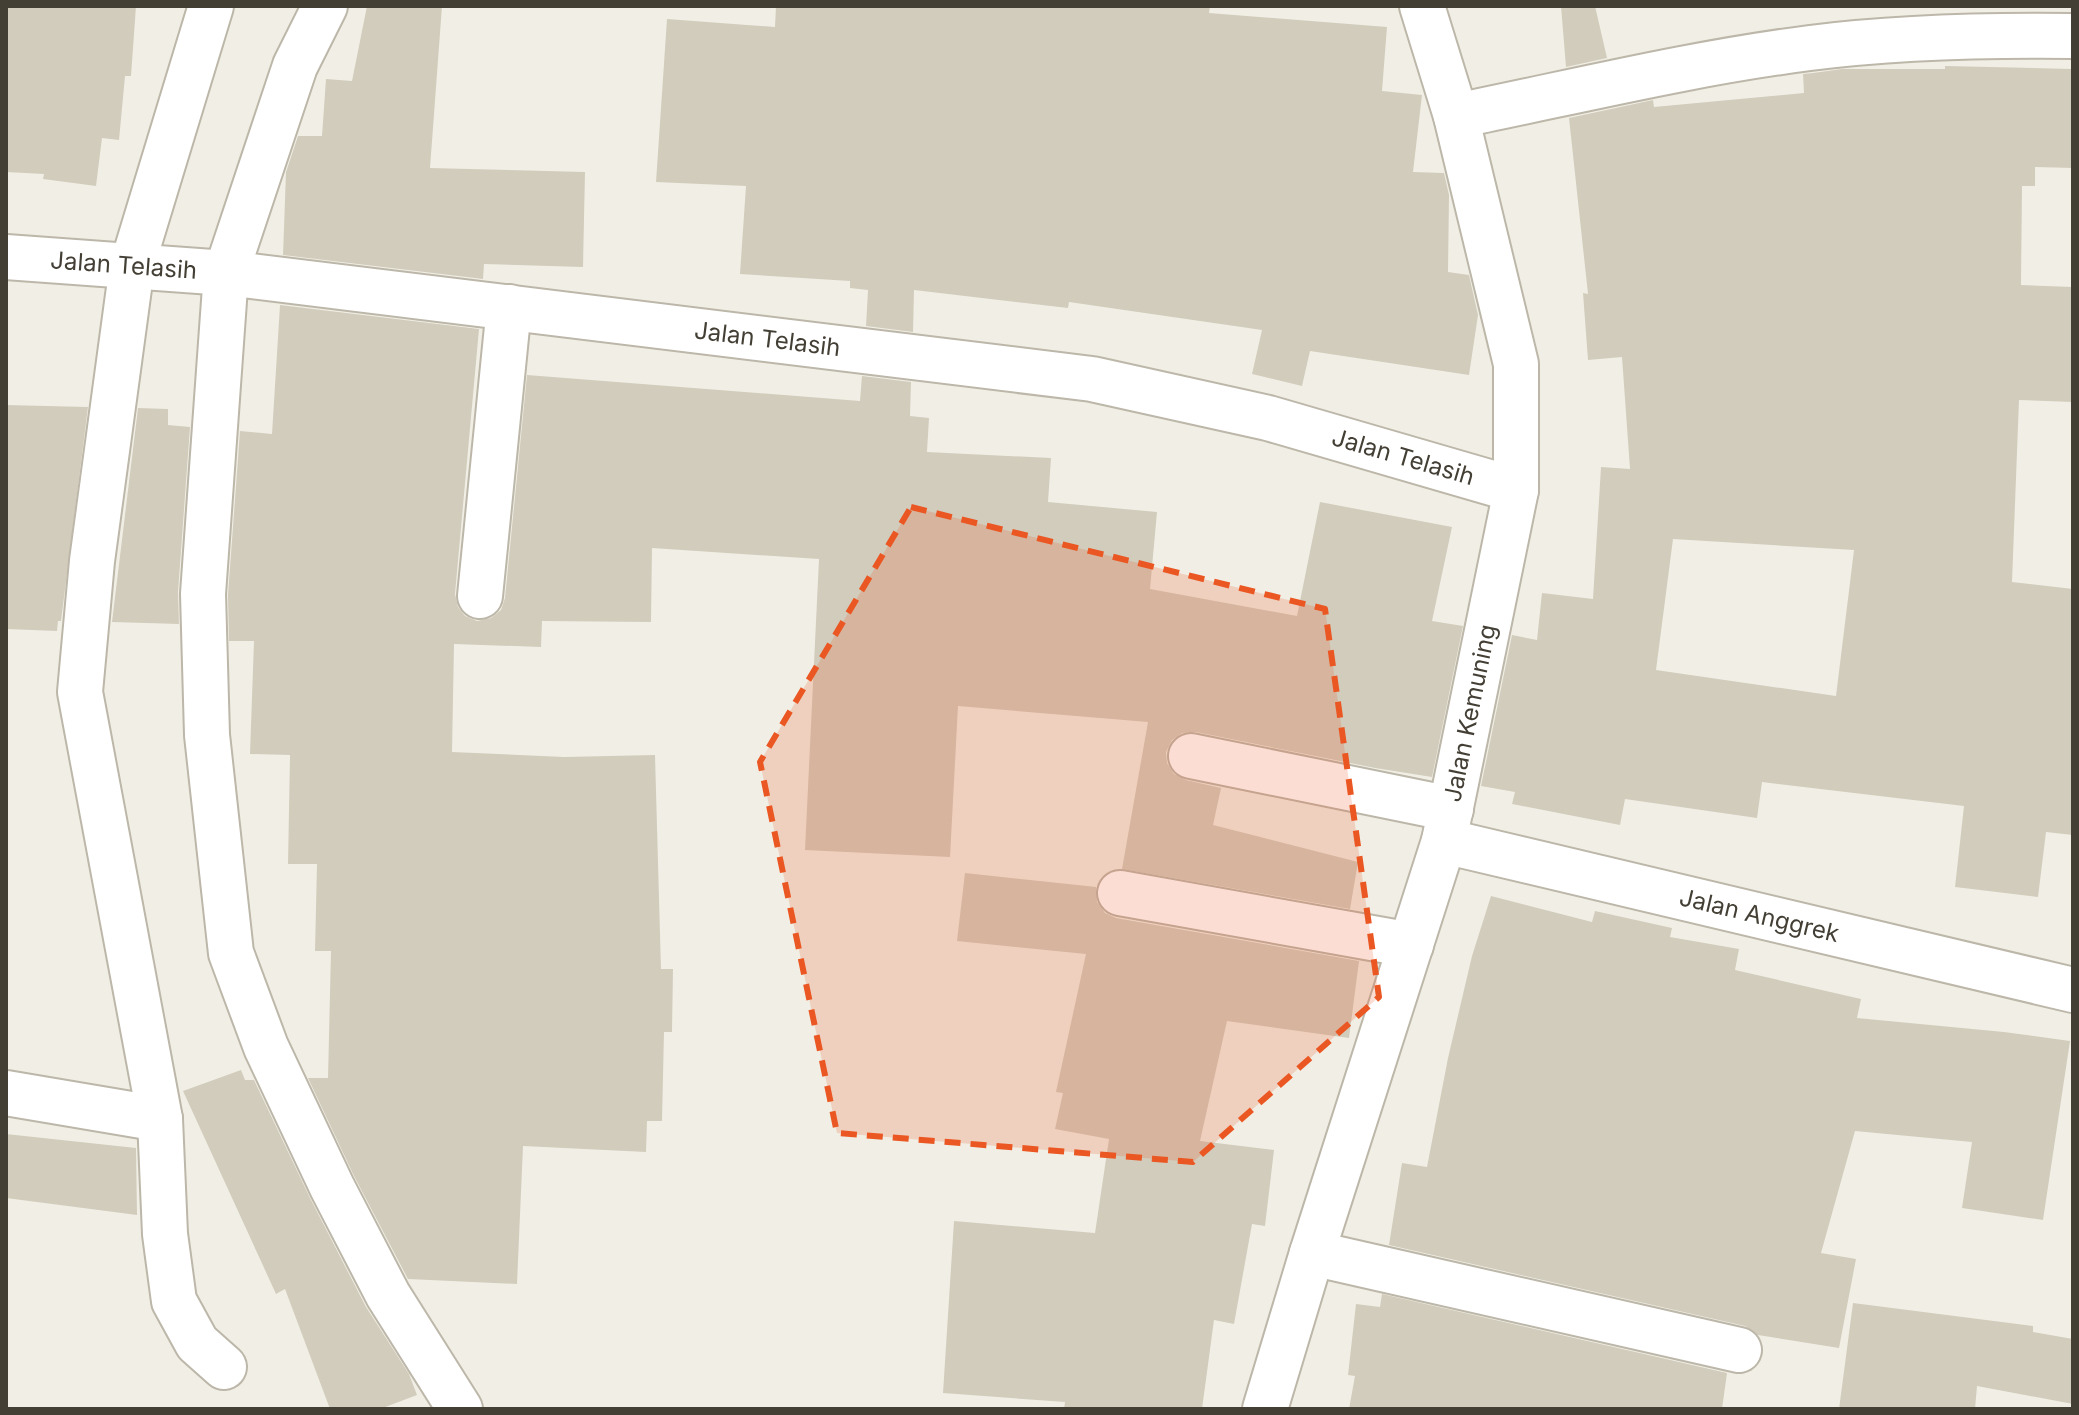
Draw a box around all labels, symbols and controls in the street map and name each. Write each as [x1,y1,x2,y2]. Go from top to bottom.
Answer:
street label: Jalan Telasih [49,245,198,285]
street label: Jalan Telasih [693,315,842,362]
street label: Jalan Telasih [1329,422,1478,491]
street label: Jalan Kemuning [1437,622,1502,805]
street label: Jalan Anggrek [1677,882,1842,948]

